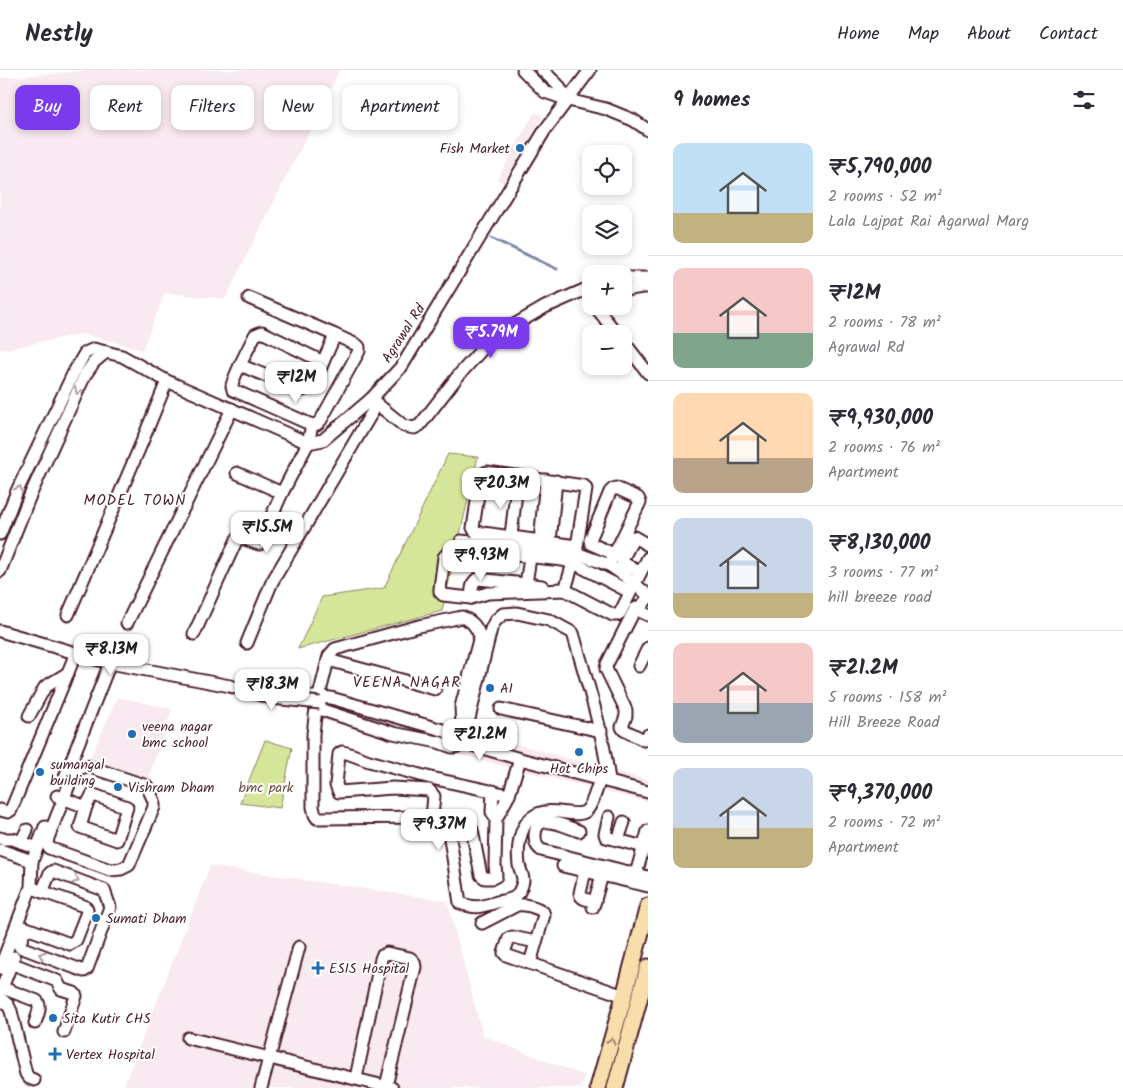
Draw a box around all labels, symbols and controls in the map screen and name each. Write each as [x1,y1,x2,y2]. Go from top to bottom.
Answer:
text: Nestly [25,15,93,54]
text: Home [837,20,880,49]
text: Map [908,20,939,49]
text: About [967,20,1011,49]
text: Contact [1039,20,1098,49]
text: 9 homes [673,84,750,117]
chip: Buy [15,85,80,130]
chip: Rent [90,85,161,130]
chip: Filters [171,85,254,130]
chip: New [264,85,332,130]
chip: Apartment [342,85,458,130]
icon: filters [1070,86,1098,114]
place label: Fish Market [440,138,511,160]
marker: Fish Market [514,142,526,154]
map controls [582,145,632,375]
button: locate [582,145,632,195]
text: ₹5,790,000 [828,151,932,184]
icon: home [713,163,773,223]
text: 2 rooms · 52 m² [828,184,942,209]
button: layers [582,205,632,255]
text: Lala Lajpat Rai Agarwal Marg [828,209,1029,234]
button: + [582,265,632,315]
text: ₹12M [828,277,881,310]
icon: home [713,288,773,348]
street label: Agrawal Rd [376,299,432,367]
text: 2 rooms · 78 m² [828,310,941,335]
pin: ₹5.79M [450,316,532,359]
text: ₹5.79M [464,320,518,345]
button: − [582,325,632,375]
text: Agrawal Rd [828,335,904,360]
pin: ₹12M [266,362,326,404]
text: ₹12M [276,365,316,390]
one-way arrow [74,386,84,395]
text: ₹9,930,000 [828,402,933,435]
icon: home [713,413,773,473]
text: 2 rooms · 76 m² [828,435,940,460]
text: Apartment [828,460,899,485]
pin: ₹20.3M [460,468,542,510]
text: ₹20.3M [473,471,529,496]
one-way arrow [12,485,23,494]
district label: MODEL TOWN [84,489,186,513]
pin: ₹15.5M [226,512,308,554]
text: ₹15.5M [242,515,292,540]
text: ₹8,130,000 [828,527,931,560]
icon: home [713,538,773,598]
pin: ₹9.93M [440,540,522,582]
text: ₹9.93M [454,543,508,568]
text: 3 rooms · 77 m² [828,560,938,585]
text: hill breeze road [828,585,931,610]
pin: ₹8.13M [70,634,152,676]
text: ₹8.13M [85,637,137,662]
text: ₹21.2M [828,652,898,685]
icon: home [713,663,773,723]
pin: ₹18.3M [231,668,313,711]
district label: VEENA NAGAR [353,671,461,695]
text: ₹18.3M [246,672,298,697]
place label: A1 [500,678,513,700]
marker: A1 [484,682,496,694]
text: 5 rooms · 158 m² [828,685,946,710]
text: Hill Breeze Road [828,710,939,735]
place label: veena nagar bmc school [142,716,213,754]
pin: ₹21.2M [439,718,521,761]
text: ₹21.2M [453,722,507,747]
marker: veena nagar bmc school [126,728,138,740]
marker: Hot Chips [573,746,585,758]
place label: sumangal building [50,754,105,792]
place label: Hot Chips [550,758,608,780]
marker: sumangal building [34,766,46,778]
place label: Vishram Dham [128,777,214,799]
park label: bmc park [239,777,294,799]
text: ₹9,370,000 [828,777,932,810]
marker: Vishram Dham [112,781,124,793]
icon: home [713,788,773,848]
pin: ₹9.37M [398,808,480,851]
text: 2 rooms · 72 m² [828,810,940,835]
text: ₹9.37M [412,812,466,837]
text: Apartment [828,835,899,860]
one-way arrow [71,874,80,884]
place label: Sumati Dham [106,908,187,930]
marker: Sumati Dham [90,912,102,924]
one-way arrow [38,951,47,961]
place label: ESIS Hospital [329,958,410,980]
marker: ESIS Hospital [311,961,325,975]
place label: Sita Kutir CHS [63,1008,151,1030]
marker: Sita Kutir CHS [47,1012,59,1024]
one-way arrow [606,1038,616,1046]
place label: Vertex Hospital [66,1044,155,1066]
marker: Vertex Hospital [48,1047,62,1061]

